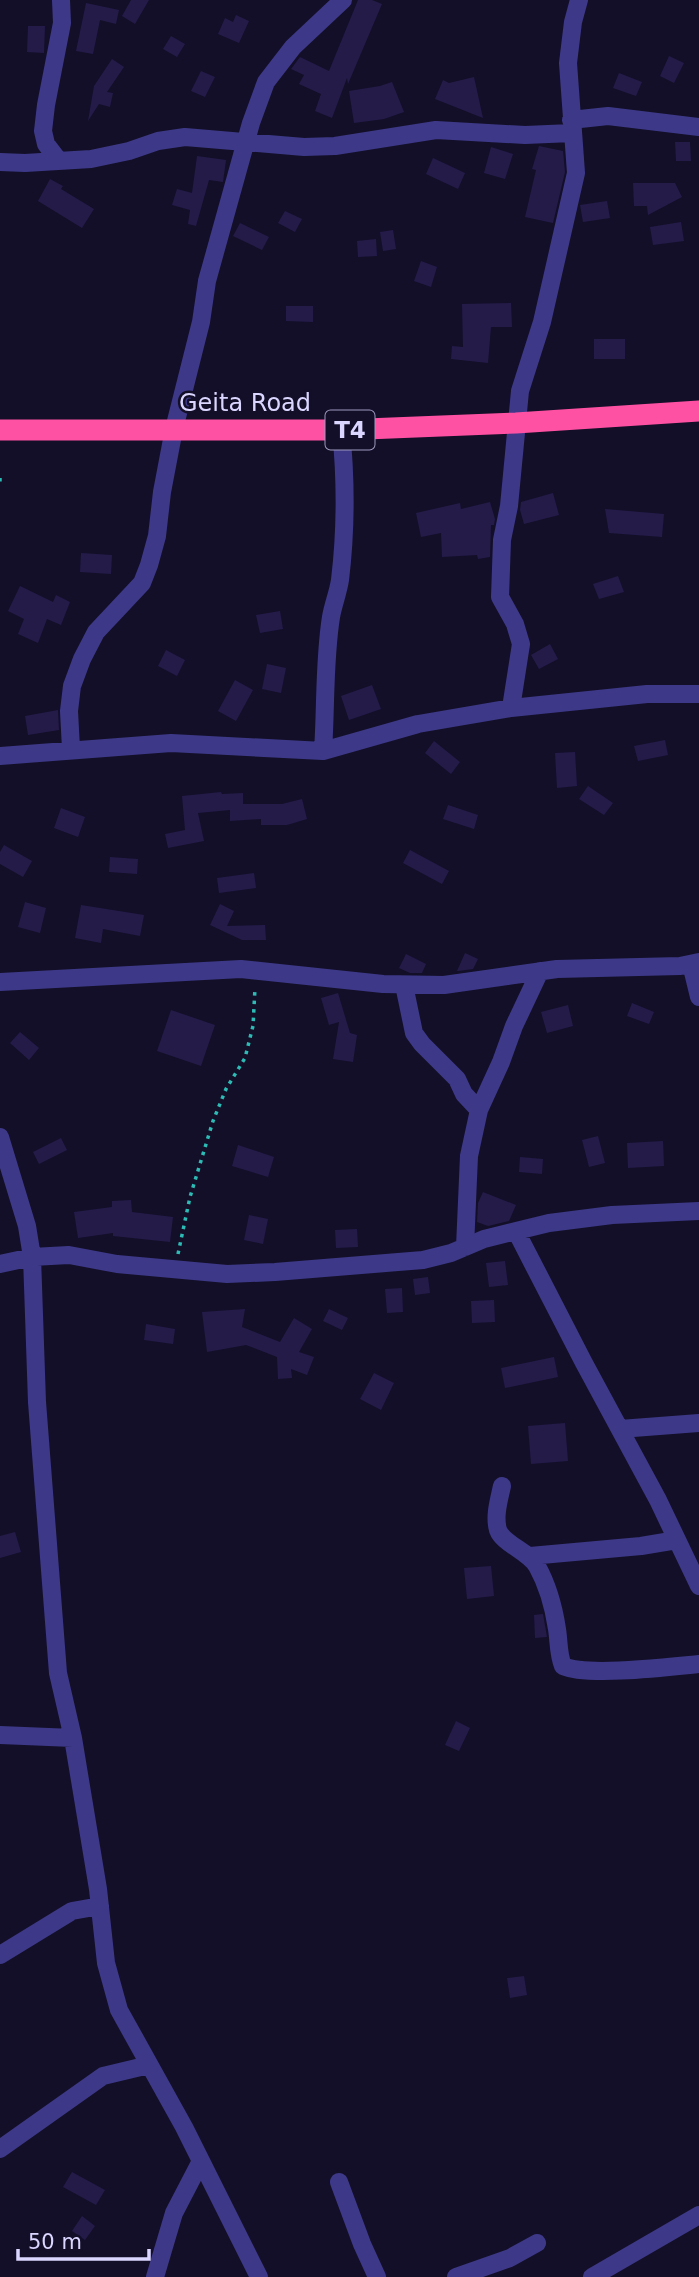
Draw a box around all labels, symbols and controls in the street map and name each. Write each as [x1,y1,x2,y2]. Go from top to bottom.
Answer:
street label: Geita Road [179,389,311,417]
road number: T4 [326,410,374,450]
scale bar [18,2218,149,2262]
text: 50 m [28,2230,82,2254]

